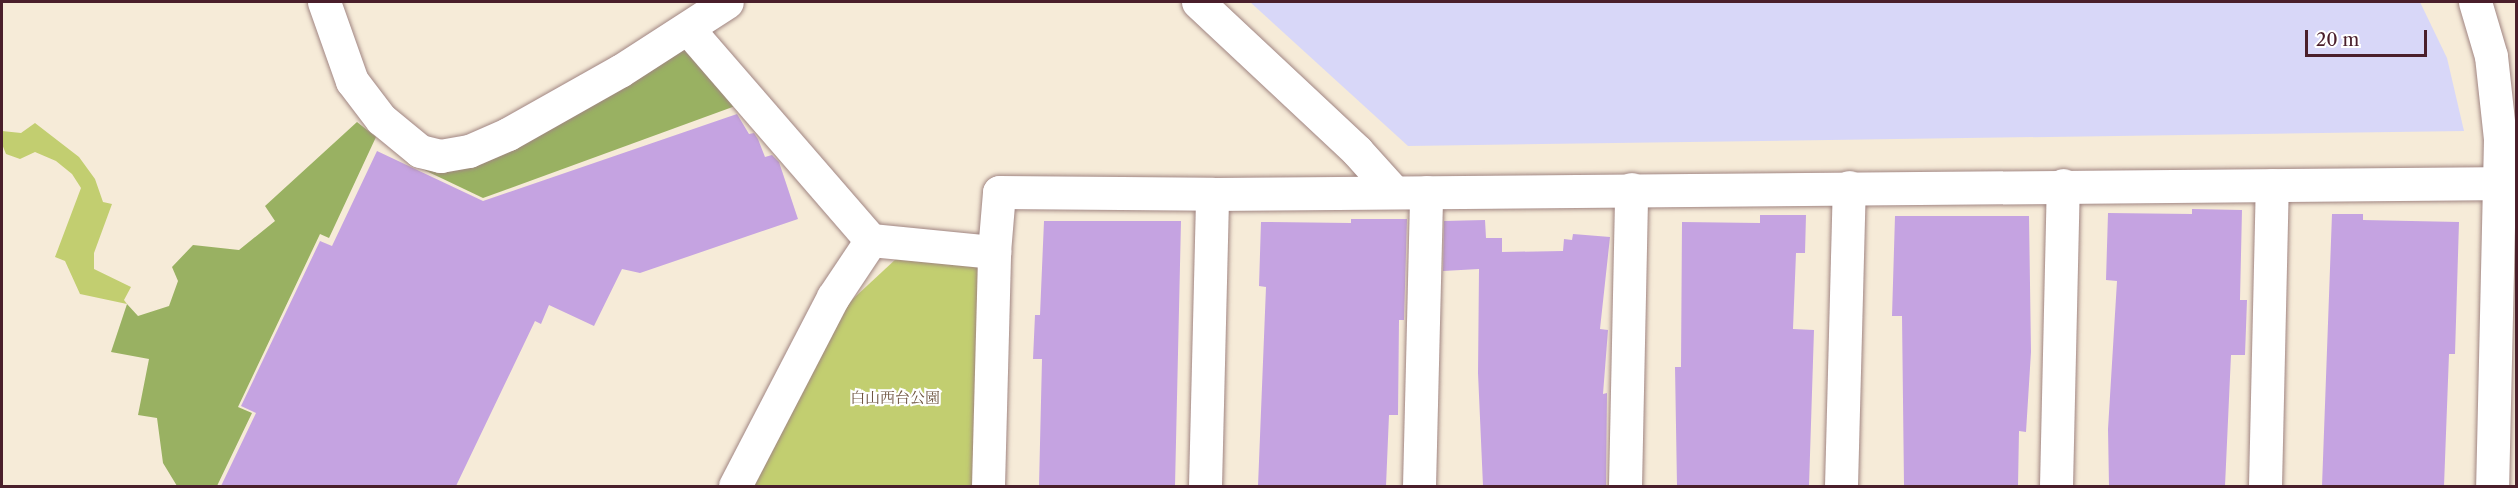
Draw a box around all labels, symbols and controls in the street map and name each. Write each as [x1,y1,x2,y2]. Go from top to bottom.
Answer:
scale bar [2308,18,2430,56]
text: 20 m [2316,29,2359,51]
park label: 白山西台公園 [850,389,940,407]

